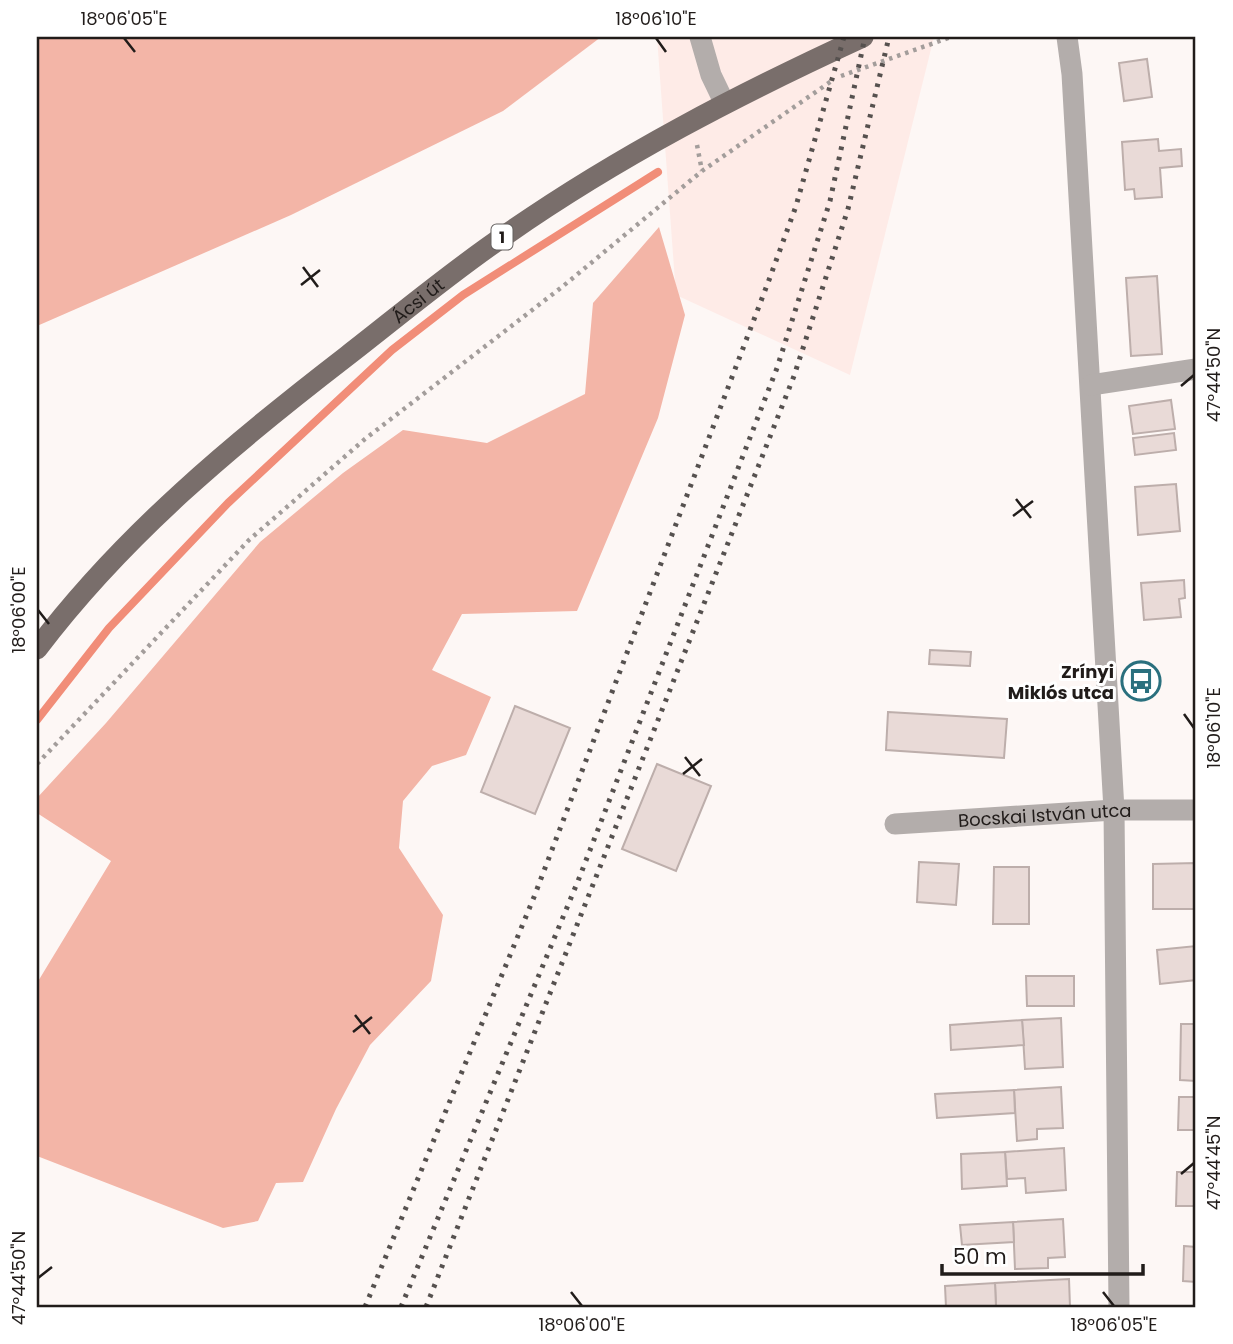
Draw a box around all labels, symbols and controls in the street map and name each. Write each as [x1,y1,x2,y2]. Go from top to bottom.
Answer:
text: 18°06'05"E [80,6,168,31]
text: 18°06'10"E [615,6,697,31]
road number: 1 [491,224,512,249]
street label: Ácsi út [387,272,449,329]
text: 47°44'50"N [1201,328,1226,422]
text: 18°06'00"E [6,566,31,654]
place label: Zrínyi Miklós utca [1008,659,1114,705]
bus stop icon: Zrínyi Miklós utca [1120,660,1162,702]
text: 18°06'10"E [1201,687,1226,769]
street label: Bocskai István utca [957,797,1131,832]
text: 47°44'45"N [1201,1116,1226,1210]
text: 47°44'50"N [6,1231,31,1325]
scale bar [942,1232,1144,1276]
text: 50 m [953,1242,1007,1271]
text: 18°06'00"E [538,1312,626,1337]
text: 18°06'05"E [1070,1312,1158,1337]

